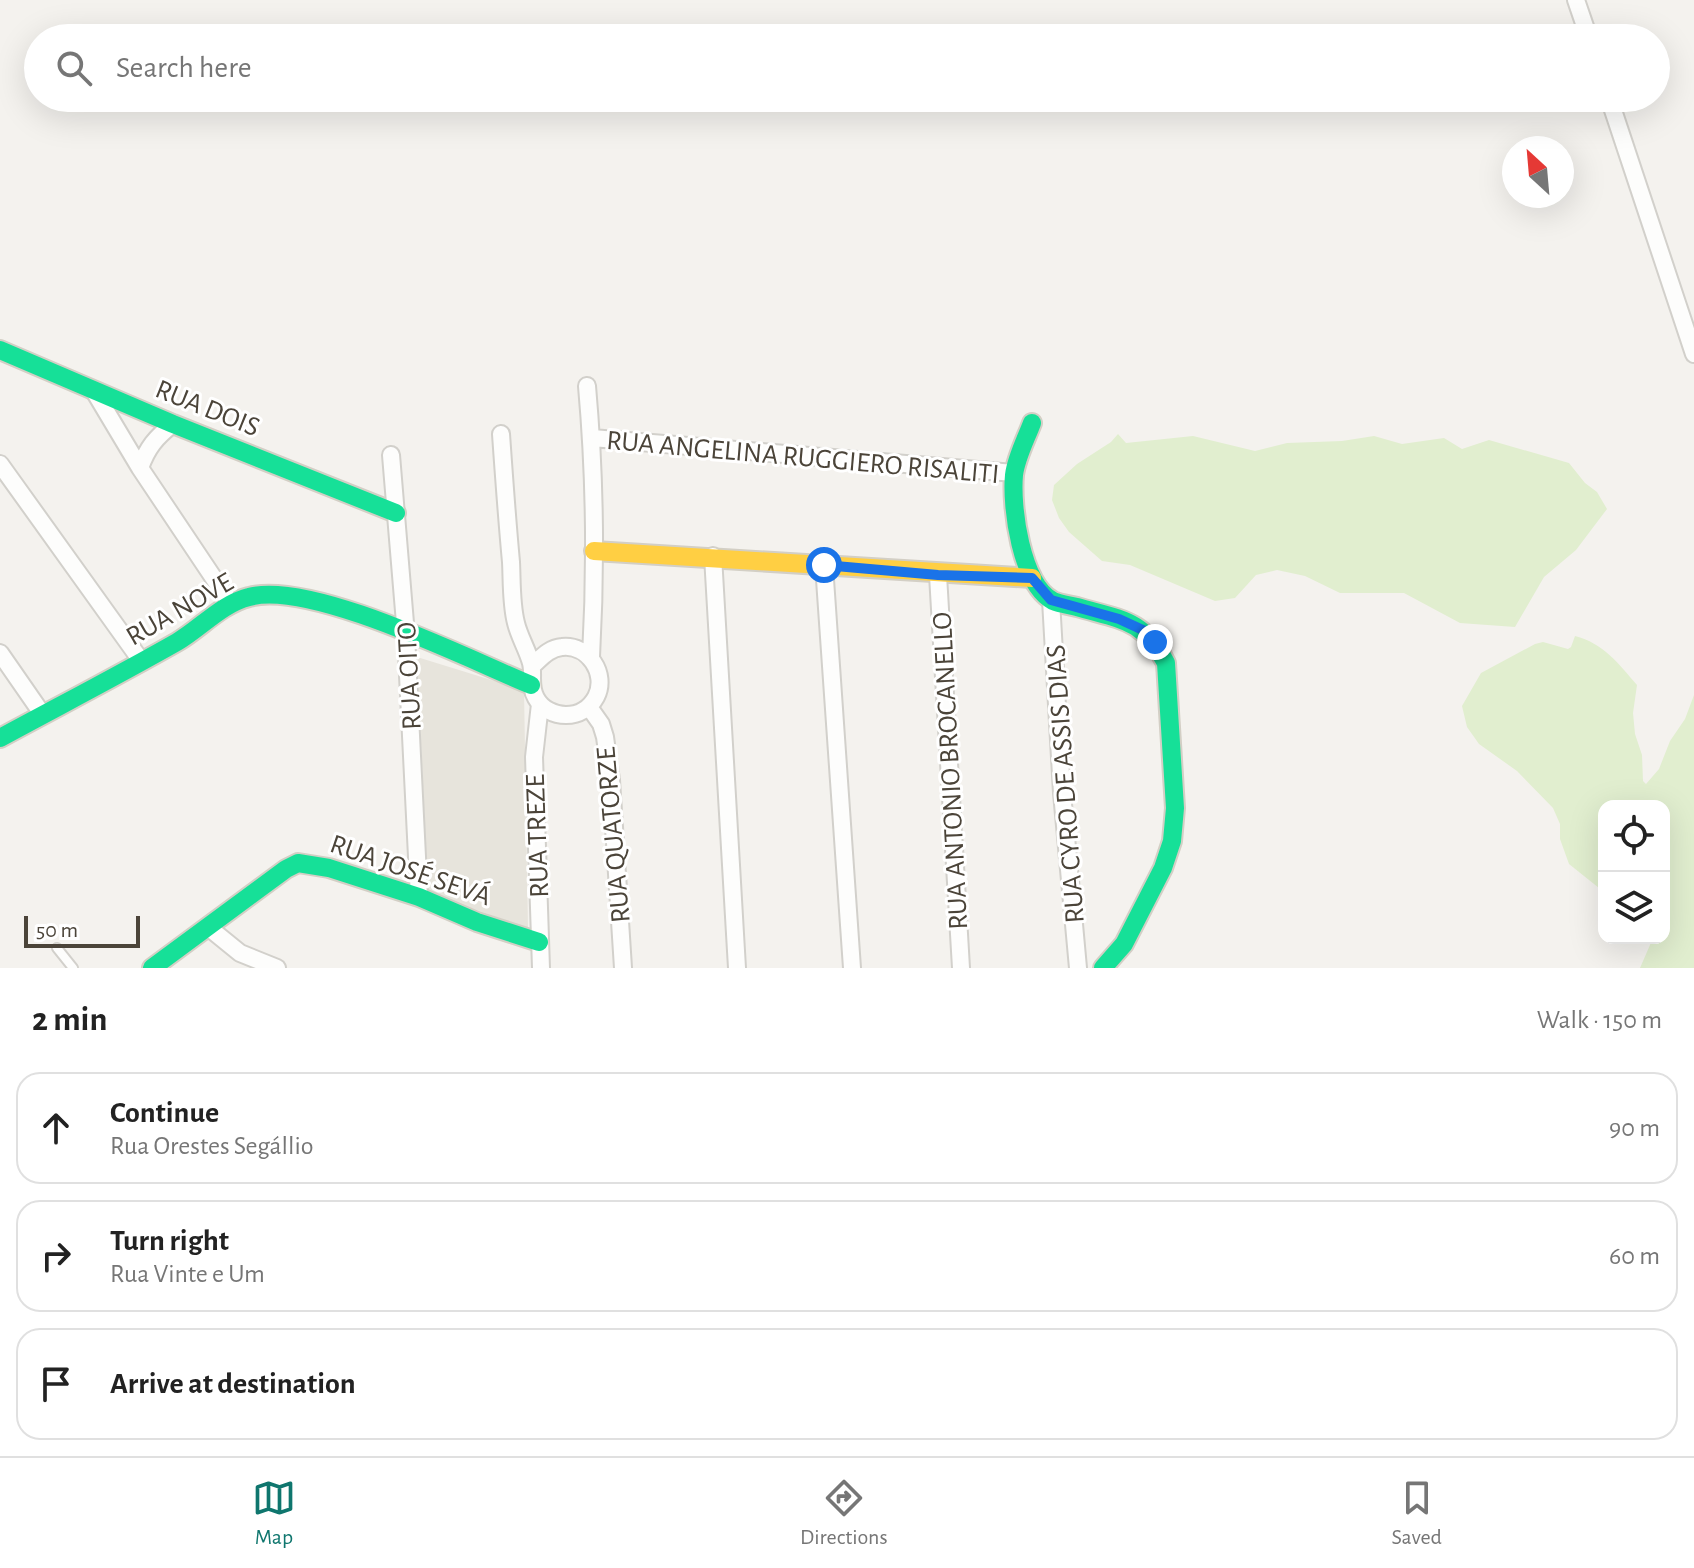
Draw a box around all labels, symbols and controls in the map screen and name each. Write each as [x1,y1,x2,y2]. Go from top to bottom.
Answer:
search box [24,24,1670,112]
icon: search [52,46,96,90]
text: Search here [116,53,252,83]
north arrow [1502,136,1574,208]
street label: RUA DOIS [151,375,263,442]
street label: RUA ANGELINA RUGGIERO RISALITI [605,427,1000,489]
route start [806,547,842,583]
street label: RUA NOVE [122,568,238,651]
street label: RUA ANTONIO BROCANELLO [929,611,973,931]
street label: RUA OITO [393,621,427,731]
route end [1137,624,1173,660]
street label: RUA CYRO DE ASSIS DIAS [1042,644,1090,924]
street label: RUA QUATORZE [592,746,636,924]
street label: RUA TREZE [522,774,554,898]
map controls [1598,800,1670,944]
button: locate [1598,800,1670,872]
street label: RUA JOSÉ SEVÁ [326,827,495,912]
button: layers [1598,872,1670,944]
scale bar [24,912,140,948]
text: 50 m [36,919,78,941]
text: 2 min [32,1003,107,1037]
text: Walk · 150 m [1537,1007,1662,1033]
text: Continue [110,1098,219,1128]
icon: ahead [34,1106,78,1150]
text: 90 m [1609,1115,1660,1141]
text: Rua Orestes Segállio [110,1133,314,1159]
text: Turn right [110,1226,229,1256]
icon: right [34,1234,78,1278]
text: 60 m [1609,1243,1660,1269]
text: Rua Vinte e Um [110,1261,265,1287]
icon: arrive [34,1362,78,1406]
text: Arrive at destination [110,1369,356,1399]
tab: Map [252,1476,296,1550]
tab: Directions [800,1476,888,1550]
tab: Saved [1392,1476,1442,1550]

